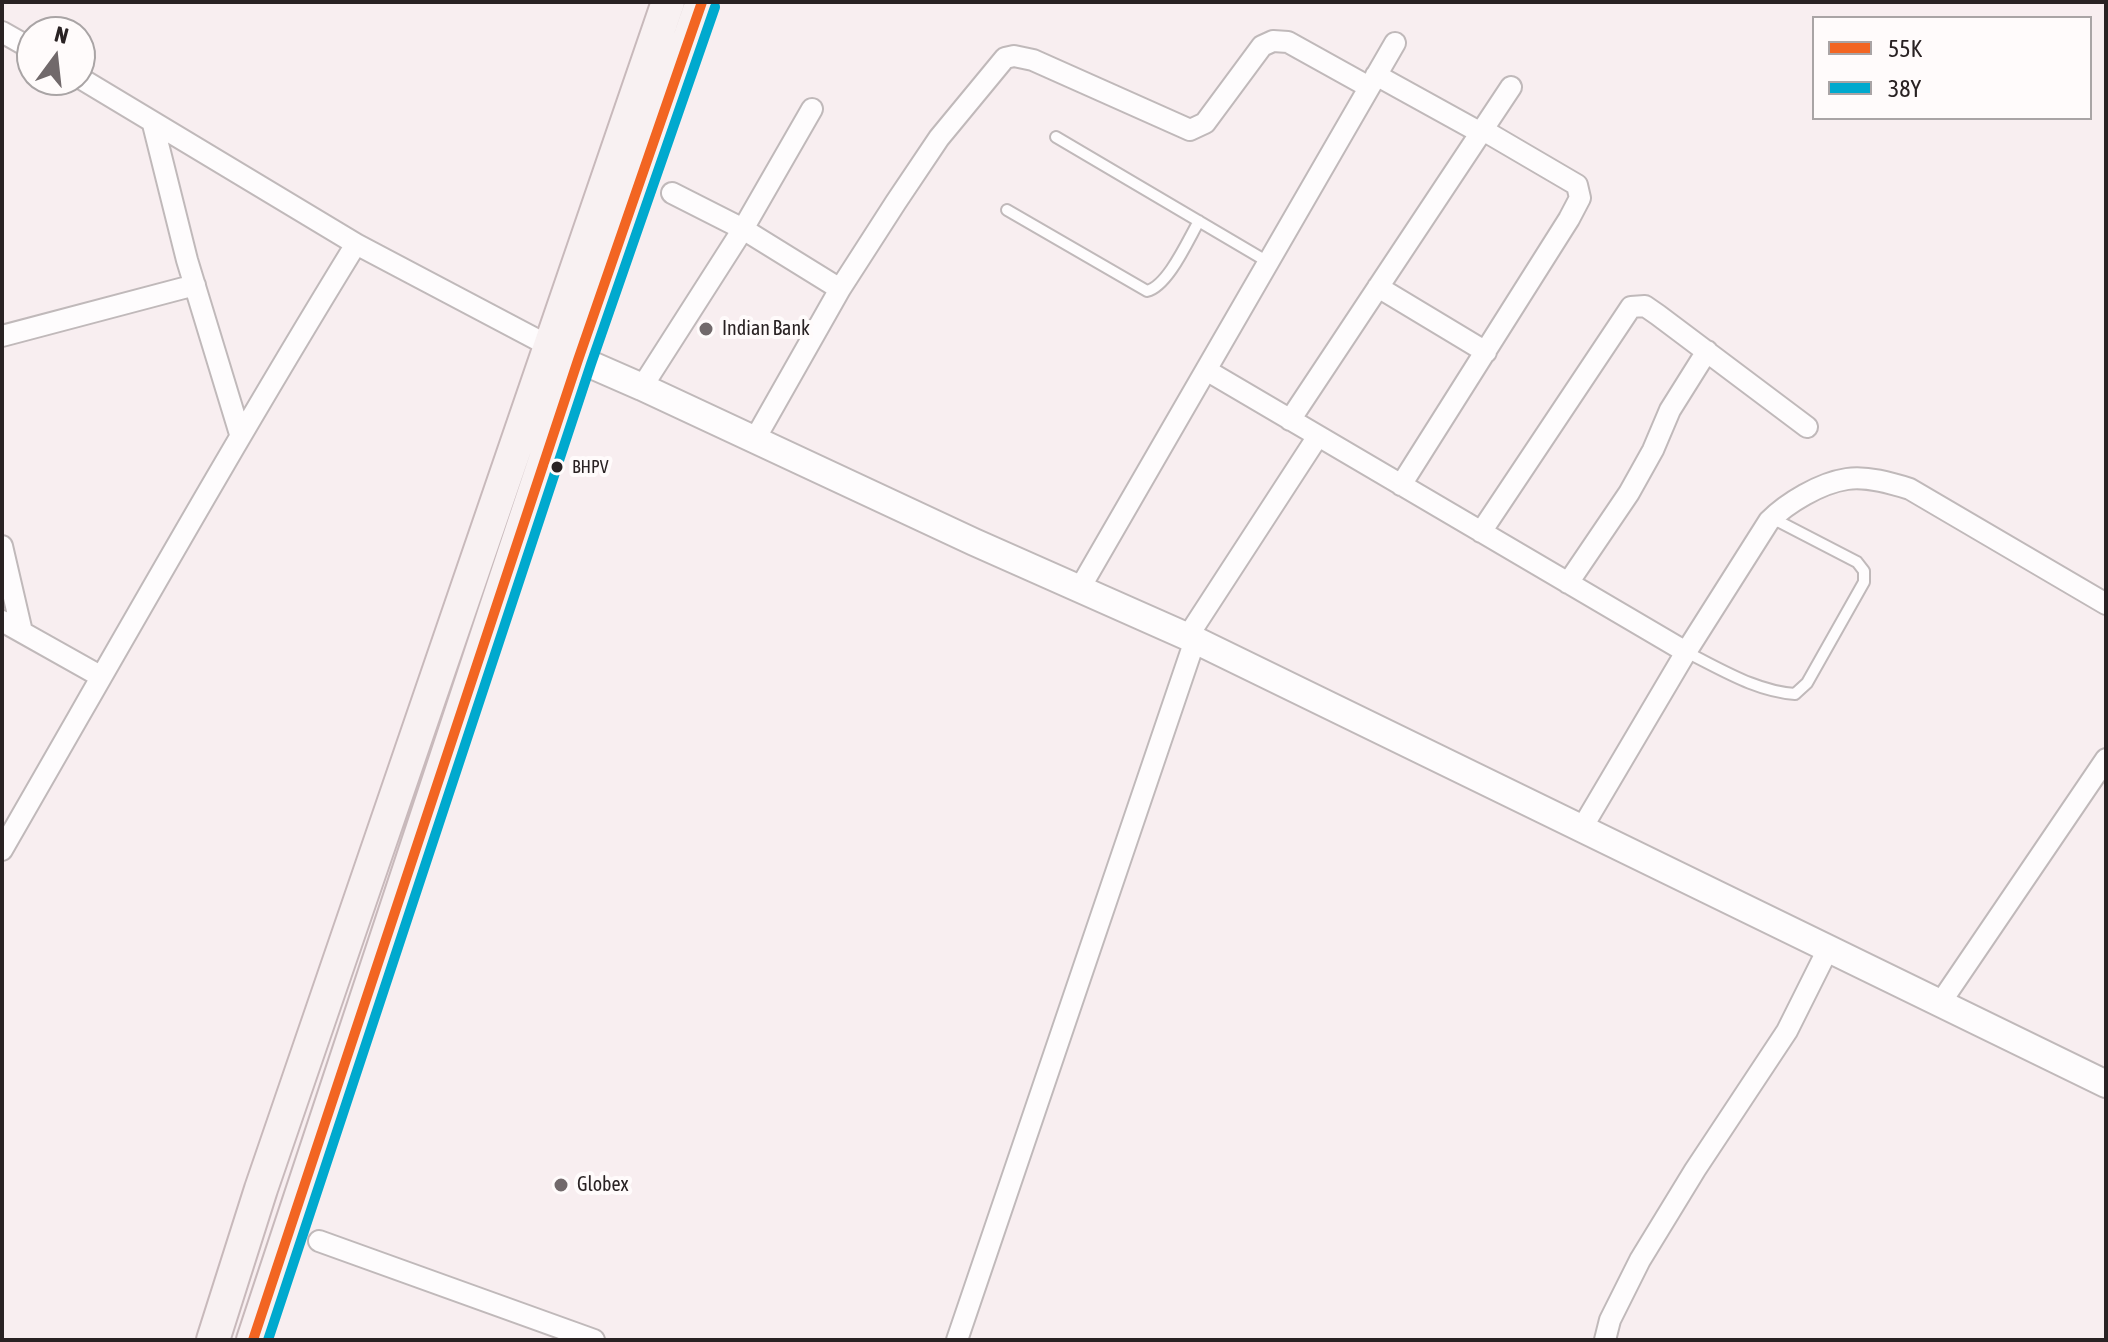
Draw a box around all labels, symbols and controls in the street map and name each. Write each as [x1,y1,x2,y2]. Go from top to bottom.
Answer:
north arrow [16,16,96,96]
legend [1812,16,2092,120]
text: N [52,21,71,49]
text: 55K [1888,35,1922,62]
text: 38Y [1888,75,1921,102]
place label: Indian Bank [722,317,810,341]
marker: Indian Bank [697,320,715,338]
place label: BHPV [572,456,609,478]
marker: BHPV [549,459,565,475]
place label: Globex [577,1173,629,1197]
marker: Globex [552,1176,570,1194]

